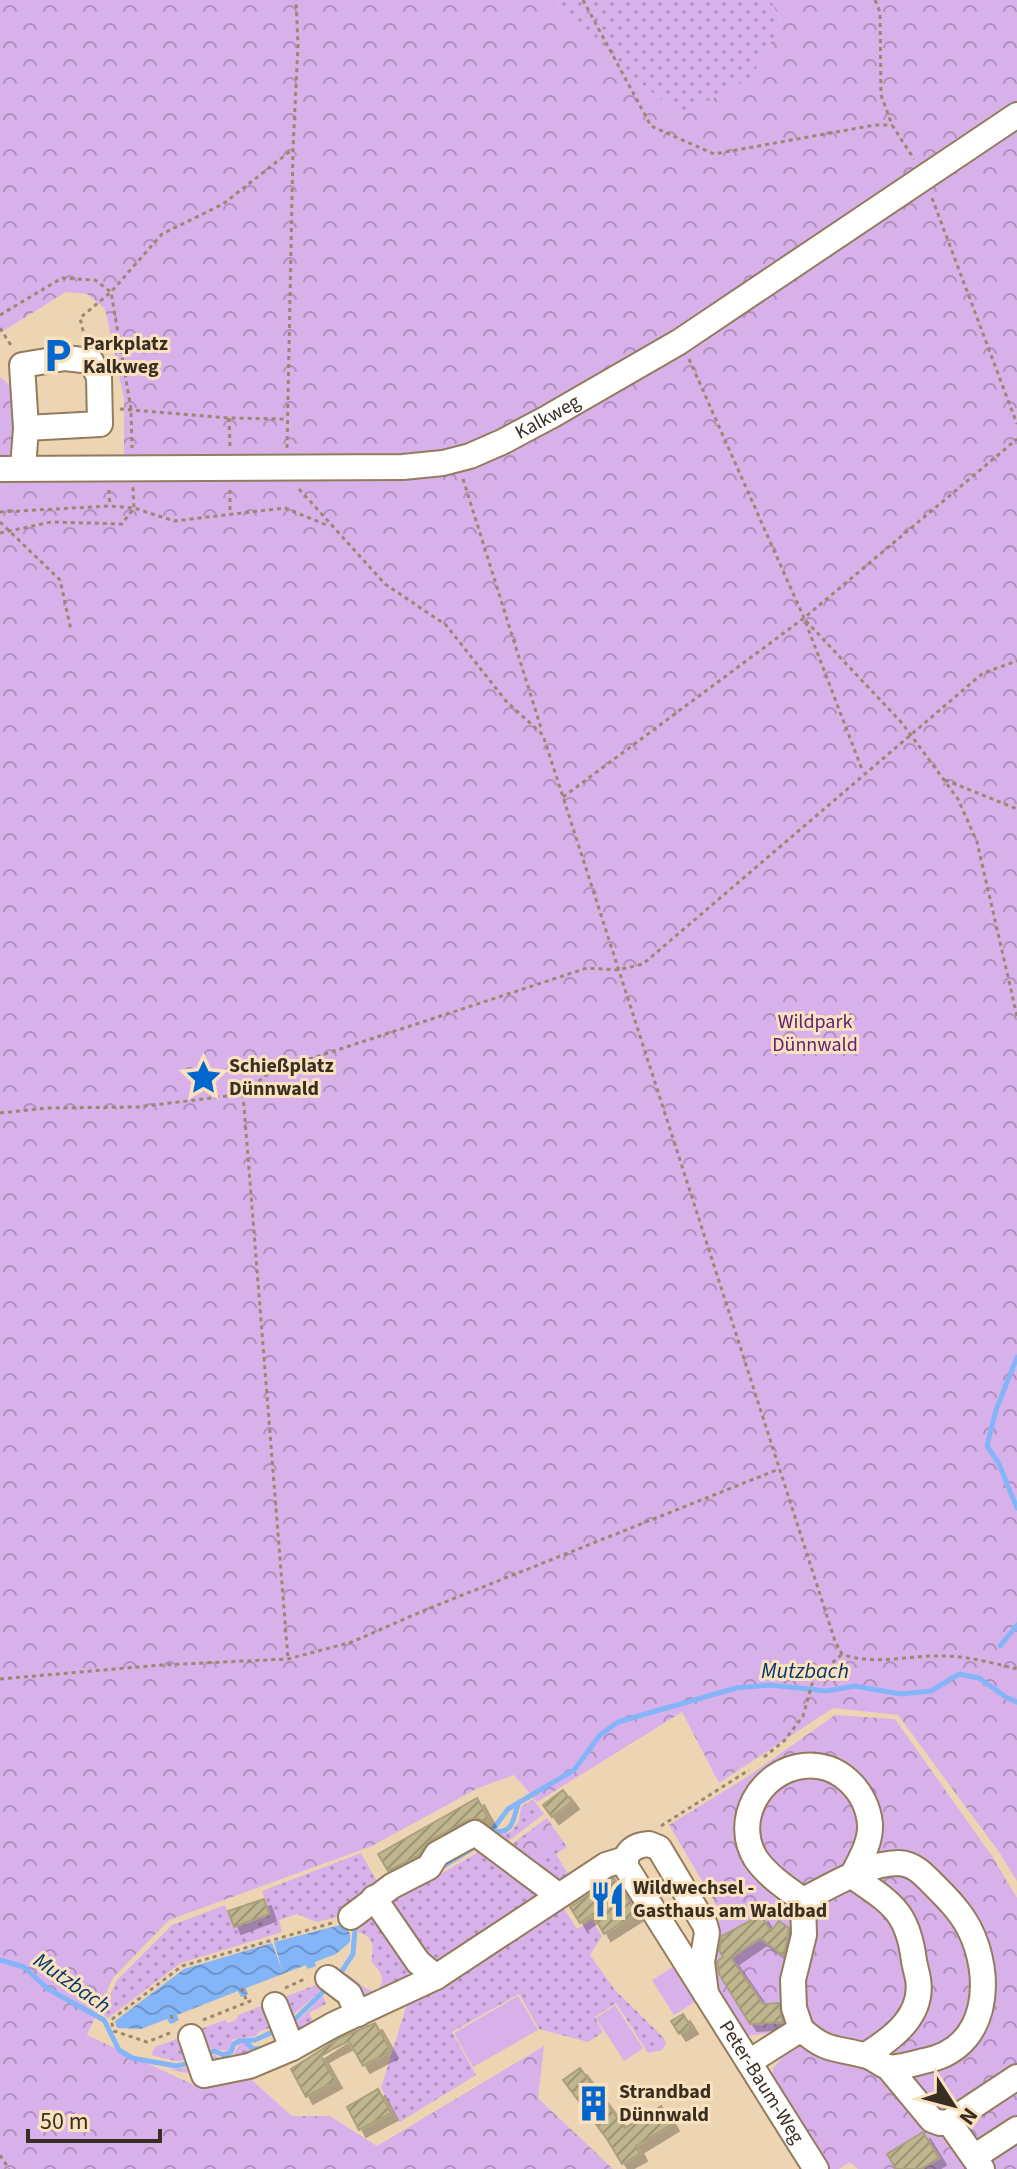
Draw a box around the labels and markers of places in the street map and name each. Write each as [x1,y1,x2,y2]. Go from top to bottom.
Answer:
place label: Parkplatz Kalkweg [83,330,168,381]
parking icon: Parkplatz Kalkweg [38,336,76,374]
place label: Schießplatz Dünnwald [229,1052,334,1103]
place icon: Schießplatz Dünnwald [184,1058,222,1096]
place label: Wildwechsel - Gasthaus am Waldbad [633,1874,827,1925]
restaurant icon: Wildwechsel - Gasthaus am Waldbad [588,1880,626,1918]
place label: Strandbad Dünnwald [619,2078,711,2129]
building icon: Strandbad Dünnwald [574,2084,612,2122]

